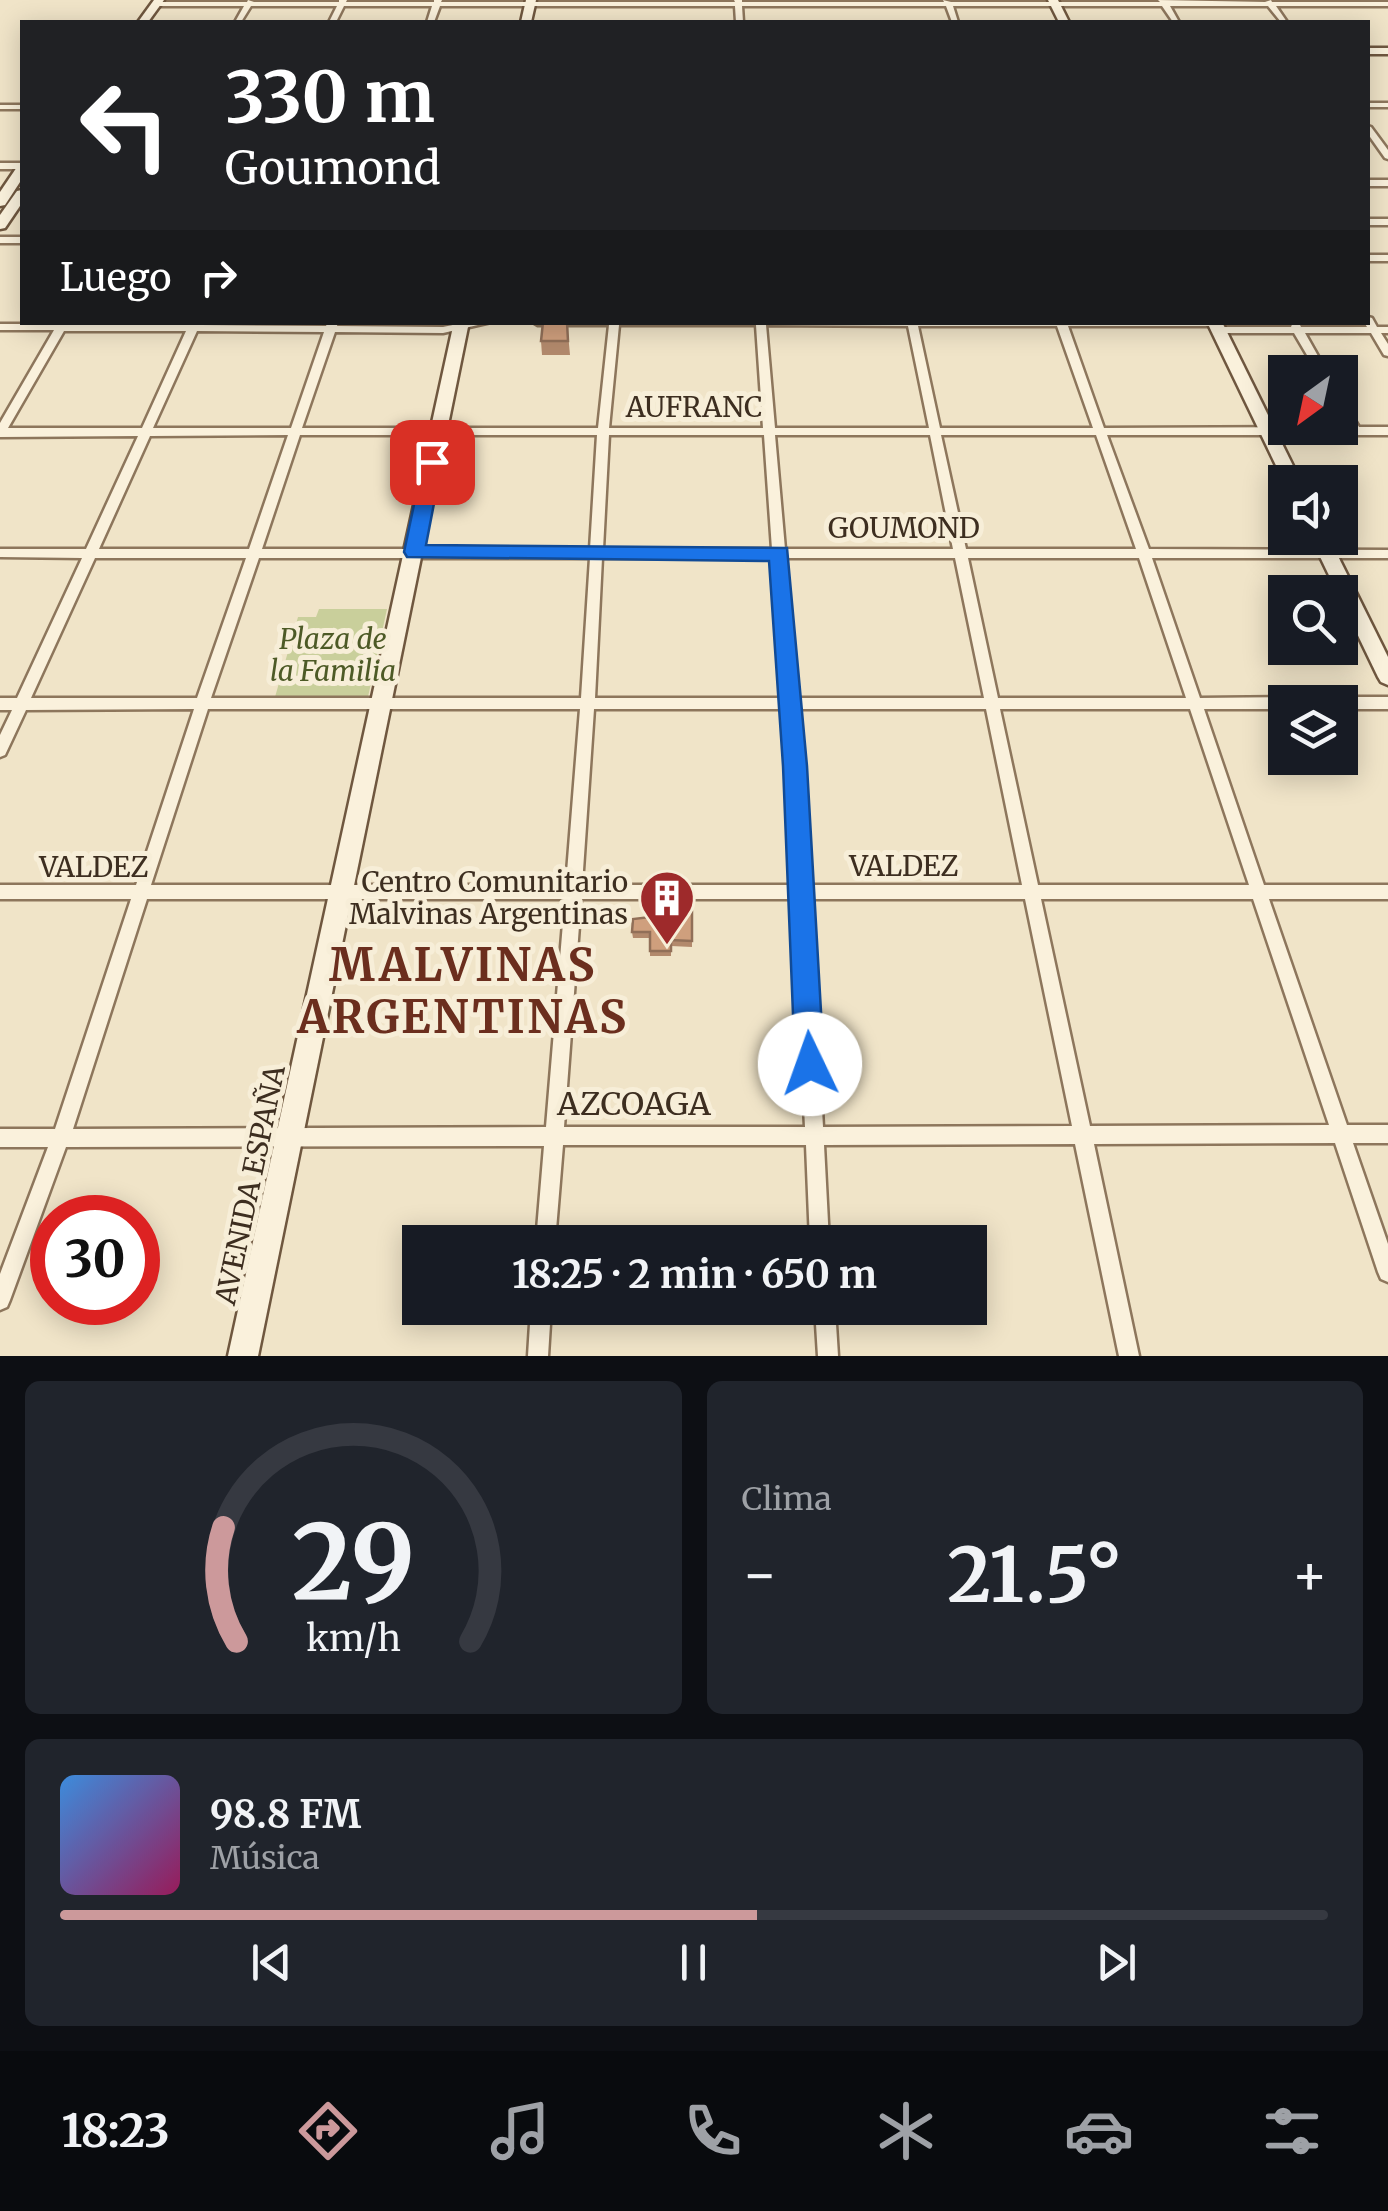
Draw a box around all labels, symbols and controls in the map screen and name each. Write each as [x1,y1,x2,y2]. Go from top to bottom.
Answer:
text: 330 m [225,53,435,141]
icon: left [60,60,190,190]
text: Goumond [225,140,441,196]
icon: right [191,250,246,305]
text: Luego [60,254,171,301]
north arrow [1268,355,1358,445]
map controls [1268,355,1358,775]
street label: AUFRANC [625,389,762,425]
pin [390,420,475,505]
icon: arrive [405,435,460,490]
button: sound [1268,465,1358,555]
street label: GOUMOND [828,510,980,546]
button: search [1268,575,1358,665]
park label: Plaza de la Familia [270,621,396,689]
button: layers [1268,685,1358,775]
street label: VALDEZ [848,848,959,884]
street label: VALDEZ [38,849,149,885]
place label: Centro Comunitario Malvinas Argentinas [349,864,628,932]
building icon: Centro Comunitario Malvinas Argentinas [637,868,697,947]
district label: MALVINAS ARGENTINAS [296,937,629,1045]
position arrow [758,1012,862,1116]
street label: AVENIDA ESPAÑA [207,1062,293,1309]
street label: AZCOAGA [556,1084,711,1124]
speed limit sign: 30 [30,1195,160,1325]
text: 18:25 · 2 min · 650 m [512,1251,877,1298]
text: Clima [742,1479,832,1519]
text: 29 [291,1497,415,1627]
text: 21.5° [947,1528,1122,1622]
text: − [742,1540,778,1609]
text: + [1291,1540,1328,1609]
text: km/h [306,1616,401,1661]
text: 98.8 FM [210,1791,361,1838]
text: Música [210,1838,320,1878]
icon: previous [244,1935,299,1990]
icon: pause [666,1935,721,1990]
icon: next [1089,1935,1144,1990]
icon: directions [293,2096,363,2166]
icon: music [485,2096,555,2166]
icon: phone [678,2096,748,2166]
icon: climate [871,2096,941,2166]
icon: car [1064,2096,1134,2166]
icon: filters [1257,2096,1327,2166]
text: 18:23 [61,2103,170,2159]

